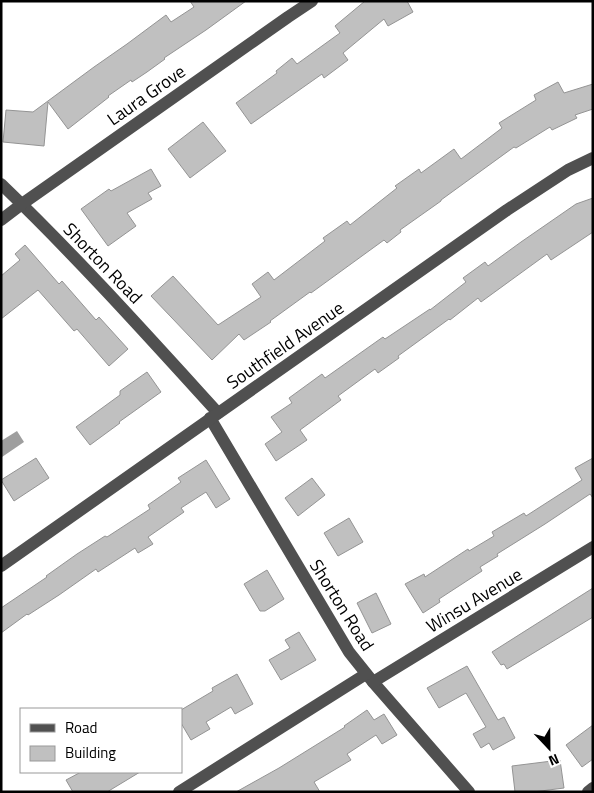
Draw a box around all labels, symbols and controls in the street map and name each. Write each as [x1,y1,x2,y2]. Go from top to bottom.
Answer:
street label: Laura Grove [101,58,191,132]
street label: Shorton Road [57,216,149,310]
street label: Southfield Avenue [221,294,349,396]
street label: Shorton Road [303,554,381,656]
street label: Winsu Avenue [421,561,527,639]
legend [20,708,182,773]
text: Road [65,716,97,739]
north arrow [524,723,574,773]
text: Building [65,741,116,764]
text: N [546,749,562,772]

